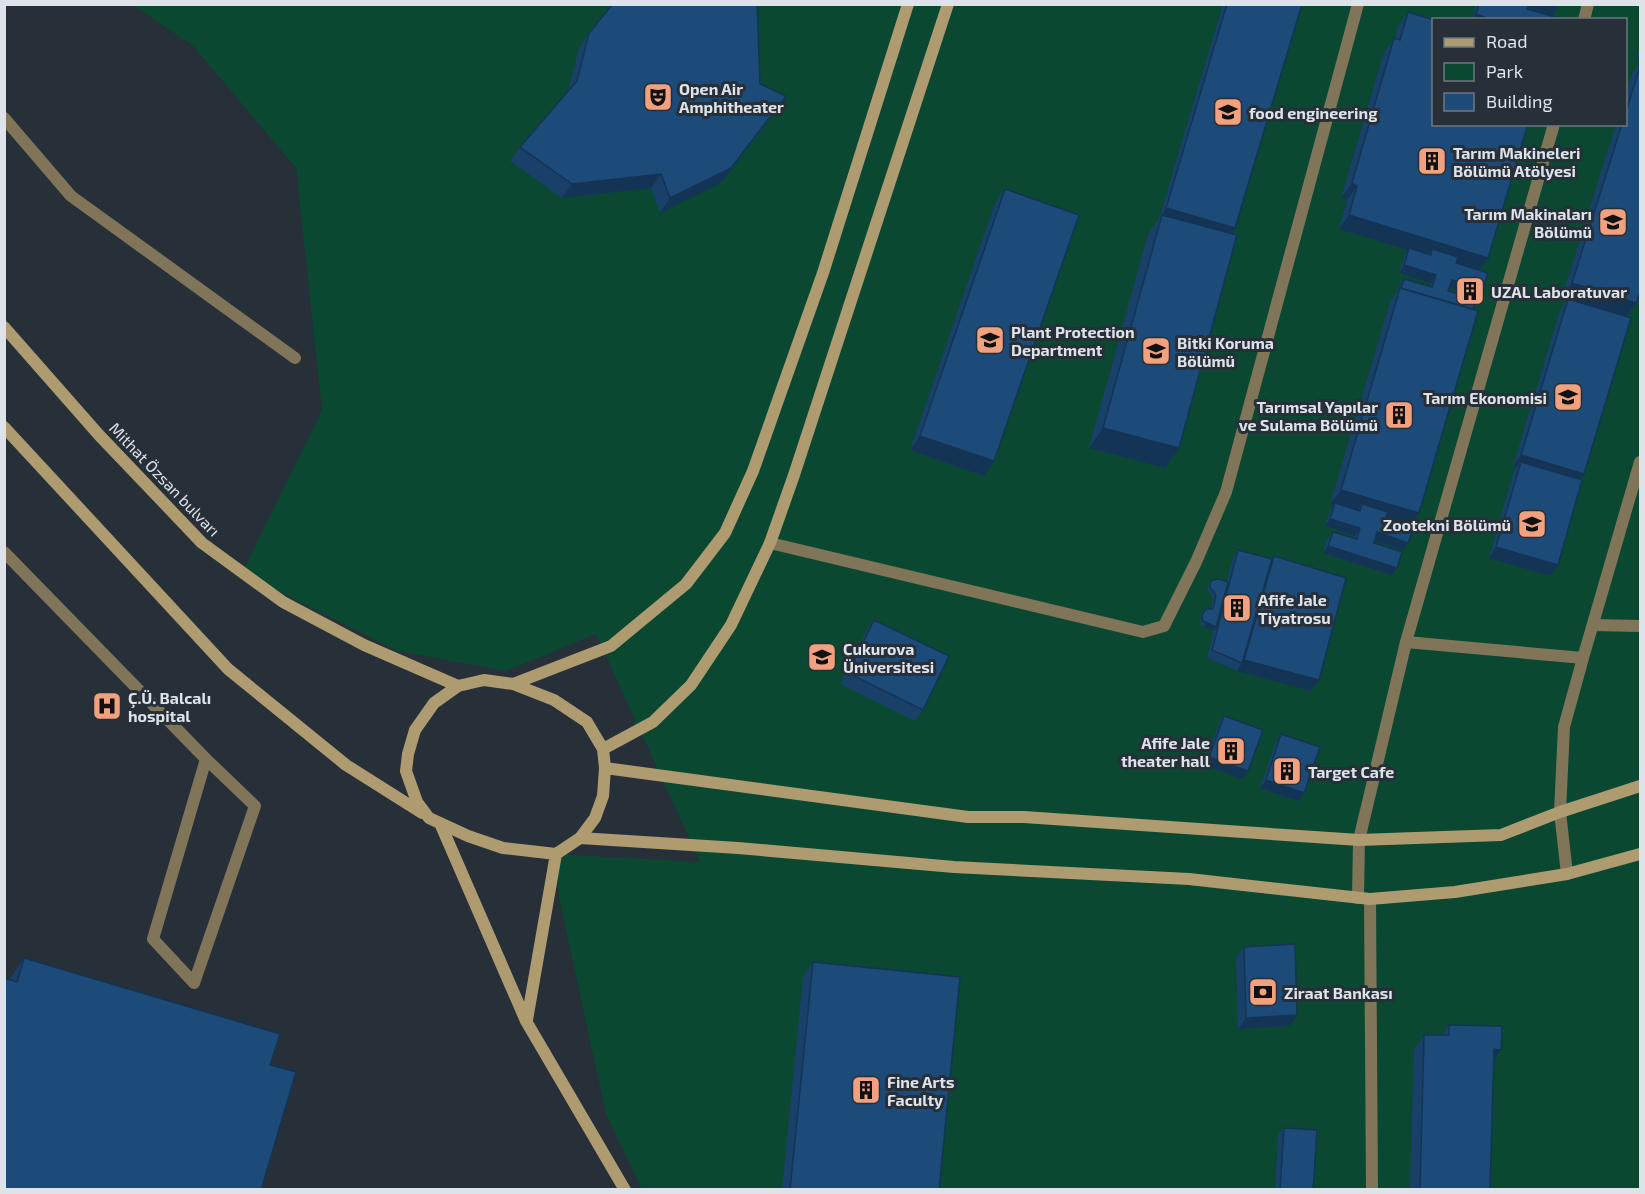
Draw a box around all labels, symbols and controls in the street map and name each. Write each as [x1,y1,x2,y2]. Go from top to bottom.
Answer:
legend [1432,18,1627,126]
text: Road [1486,30,1527,52]
text: Park [1486,60,1523,82]
place label: Open Air Amphitheater [679,79,784,116]
theatre icon: Open Air Amphitheater [642,81,674,113]
text: Building [1486,90,1553,112]
school or university icon: food engineering [1212,96,1244,128]
place label: food engineering [1249,103,1378,122]
place label: Tarım Makineleri Bölümü Atölyesi [1453,143,1580,181]
building icon: Tarım Makineleri Bölümü Atölyesi [1416,145,1448,177]
place label: Tarım Makinaları Bölümü [1464,204,1592,241]
school or university icon: Tarım Makinaları Bölümü [1597,206,1629,238]
building icon: UZAL Laboratuvar [1454,275,1486,307]
place label: UZAL Laboratuvar [1491,282,1627,301]
place label: Plant Protection Department [1011,322,1135,359]
school or university icon: Plant Protection Department [974,324,1006,356]
place label: Bitki Koruma Bölümü [1177,333,1274,370]
school or university icon: Bitki Koruma Bölümü [1140,335,1172,367]
school or university icon: Tarım Ekonomisi [1552,381,1584,413]
place label: Tarım Ekonomisi [1423,388,1547,407]
place label: Tarımsal Yapılar ve Sulama Bölümü [1239,397,1378,434]
building icon: Tarımsal Yapılar ve Sulama Bölümü [1383,399,1415,431]
street label: Mithat Özsan bulvarı [106,418,224,540]
school or university icon: Zootekni Bölümü [1516,508,1548,540]
place label: Zootekni Bölümü [1383,515,1511,534]
place label: Afife Jale Tiyatrosu [1258,590,1331,628]
building icon: Afife Jale Tiyatrosu [1221,592,1253,624]
place label: Çukurova Üniversitesi [843,639,934,676]
school or university icon: Çukurova Üniversitesi [806,641,838,673]
place label: Ç.Ü. Balcalı hospital [128,688,211,725]
hospital icon: Ç.Ü. Balcalı hospital [91,690,123,722]
place label: Afife Jale theater hall [1121,733,1211,770]
building icon: Afife Jale theater hall [1215,735,1247,767]
building icon: Target Cafe [1271,755,1303,787]
place label: Target Cafe [1308,762,1394,781]
bank icon: Ziraat Bankası [1247,976,1279,1008]
place label: Ziraat Bankası [1284,983,1393,1002]
place label: Fine Arts Faculty [887,1072,954,1110]
building icon: Fine Arts Faculty [850,1074,882,1106]

